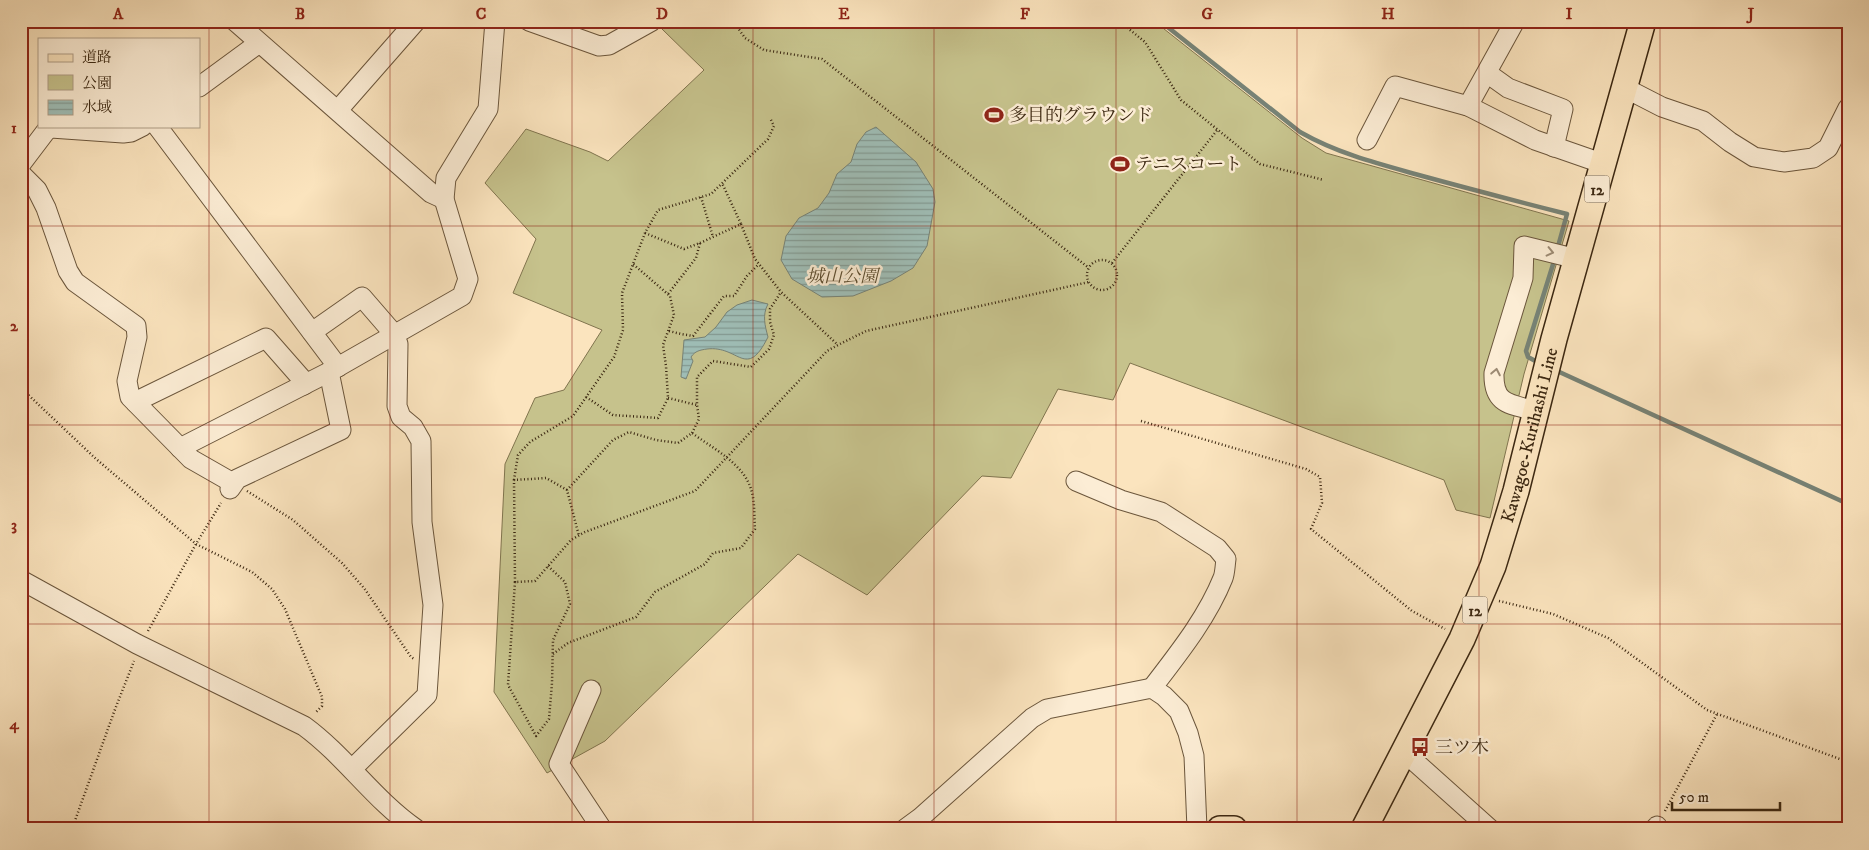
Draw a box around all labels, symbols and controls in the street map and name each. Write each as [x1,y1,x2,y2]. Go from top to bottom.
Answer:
text: A [112,4,124,24]
text: B [295,4,305,24]
text: C [476,4,486,24]
text: D [656,4,668,24]
text: E [838,4,850,24]
text: F [1020,4,1030,24]
text: G [1201,4,1213,24]
text: H [1381,4,1395,24]
text: I [1566,4,1573,24]
text: J [1746,4,1755,24]
legend [38,38,200,128]
text: 道路 [82,48,112,67]
text: 公園 [82,74,112,93]
text: 水域 [82,98,112,117]
sports icon: 多目的グラウンド [983,104,1005,126]
place label: 多目的グラウンド [1009,105,1153,127]
text: 1 [11,118,17,138]
sports icon: テニスコート [1109,153,1131,175]
place label: テニスコート [1135,154,1242,176]
road number: 12 [1584,175,1610,202]
one-way arrow [1546,246,1555,257]
park label: 城山公園 [806,266,881,288]
text: 2 [10,316,19,336]
street label: Kawagoe-Kurihashi Line [1497,346,1563,526]
one-way arrow [1490,367,1500,376]
text: 3 [11,515,17,535]
road number: 12 [1462,596,1488,624]
text: 4 [8,714,19,734]
bus stop icon: 三ツ木 [1409,736,1431,758]
place label: 三ツ木 [1435,737,1489,759]
scale bar [1672,780,1779,812]
text: 50 m [1679,788,1709,807]

